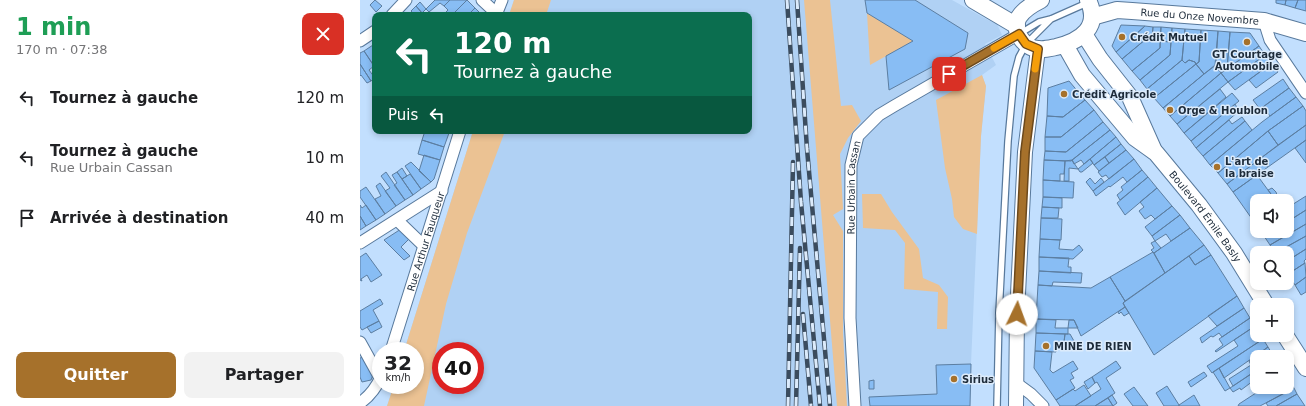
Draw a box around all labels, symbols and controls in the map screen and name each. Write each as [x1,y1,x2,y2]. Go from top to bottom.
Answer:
street label: Rue du Onze Novembre [1140,6,1259,26]
text: 1 min [16,13,91,41]
button: close [302,13,344,55]
text: 120 m [454,27,551,60]
icon: left [388,28,440,80]
marker: Crédit Mutuel [1117,32,1127,42]
place label: Crédit Mutuel [1130,32,1207,43]
marker: GT Courtage Automobile [1242,37,1252,47]
text: 170 m · 07:38 [16,42,107,57]
place label: GT Courtage Automobile [1212,49,1282,72]
pin [932,57,966,91]
text: Tournez à gauche [454,61,612,82]
icon: arrive [938,63,960,85]
icon: left [16,87,38,109]
text: Tournez à gauche [50,89,198,107]
text: 120 m [296,89,344,107]
marker: Crédit Agricole [1059,89,1069,99]
place label: Crédit Agricole [1072,89,1156,100]
icon: left [426,104,448,126]
marker: Orge & Houblon [1165,105,1175,115]
place label: Orge & Houblon [1178,105,1268,116]
text: Puis [388,106,418,124]
street label: Rue Urbain Cassan [845,139,862,234]
text: Tournez à gauche [50,142,198,160]
icon: left [16,147,38,169]
text: 10 m [306,149,344,167]
place label: L'art de la braise [1225,156,1274,179]
text: Rue Urbain Cassan [50,160,173,175]
marker: L'art de la braise [1212,162,1222,172]
street label: Boulevard Émile Basly [1167,168,1244,264]
street label: Rue Arthur Fauqueur [405,189,446,292]
map controls [1250,194,1294,394]
button: sound [1250,194,1294,238]
icon: arrive [16,207,38,229]
text: Arrivée à destination [50,209,228,227]
text: 40 m [306,209,344,227]
button: search [1250,246,1294,290]
position arrow [996,293,1038,335]
button: + [1250,298,1294,342]
marker: MINE DE RIEN [1041,341,1051,351]
place label: MINE DE RIEN [1054,341,1132,352]
speed limit sign: 40 [432,342,484,394]
button: − [1250,350,1294,394]
text: 32 [384,351,412,375]
button: Quitter [16,352,176,398]
button: Partager [184,352,344,398]
text: km/h [385,372,411,383]
marker: Sirius [949,374,959,384]
place label: Sirius [962,374,994,385]

